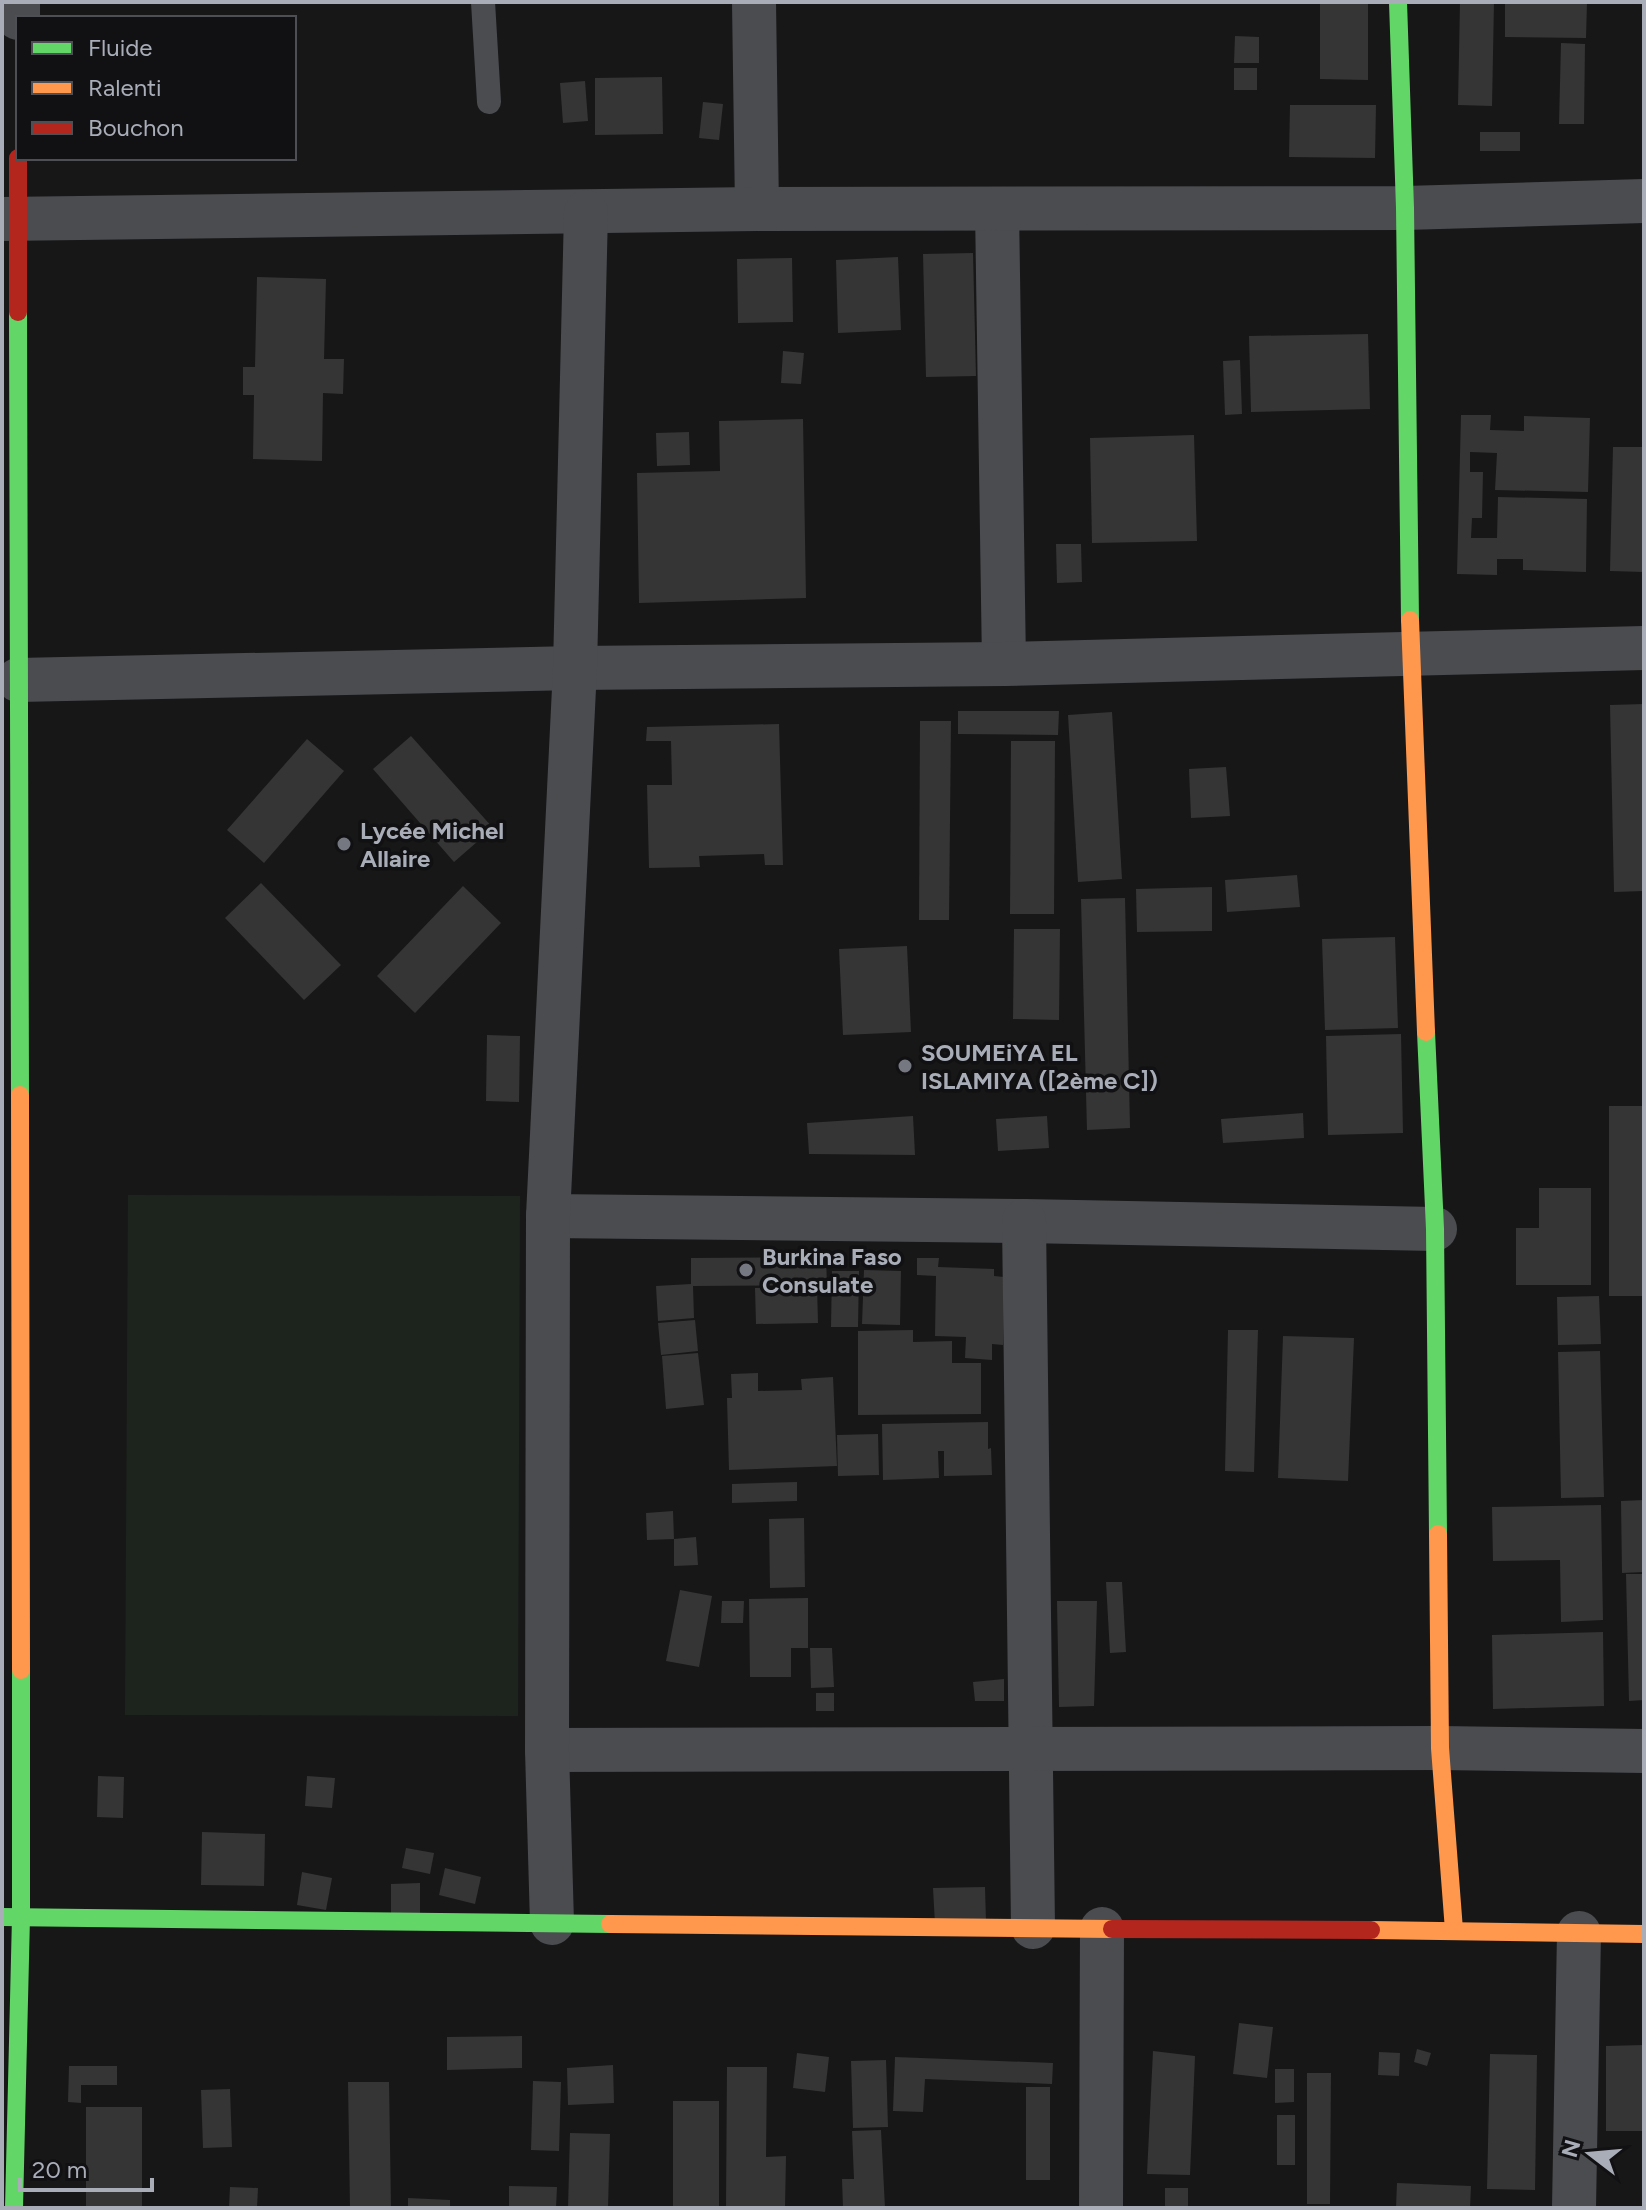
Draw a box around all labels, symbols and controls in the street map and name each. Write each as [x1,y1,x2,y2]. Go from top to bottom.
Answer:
legend [16,16,296,160]
text: Fluide [88,33,152,62]
text: Ralenti [88,73,162,102]
text: Bouchon [88,113,184,142]
place label: Lycée Michel Allaire [360,816,504,873]
marker: Lycée Michel Allaire [335,835,353,853]
place label: SOUMEiYA EL ISLAMIYA ([2ème C]) [921,1038,1158,1095]
marker: SOUMEiYA EL ISLAMIYA ([2ème C]) [896,1057,914,1075]
place label: Burkina Faso Consulate [762,1242,902,1299]
marker: Burkina Faso Consulate [737,1261,755,1279]
north arrow [1550,2114,1630,2194]
text: N [1556,2137,1587,2161]
scale bar [20,2142,152,2192]
text: 20 m [32,2155,87,2184]

